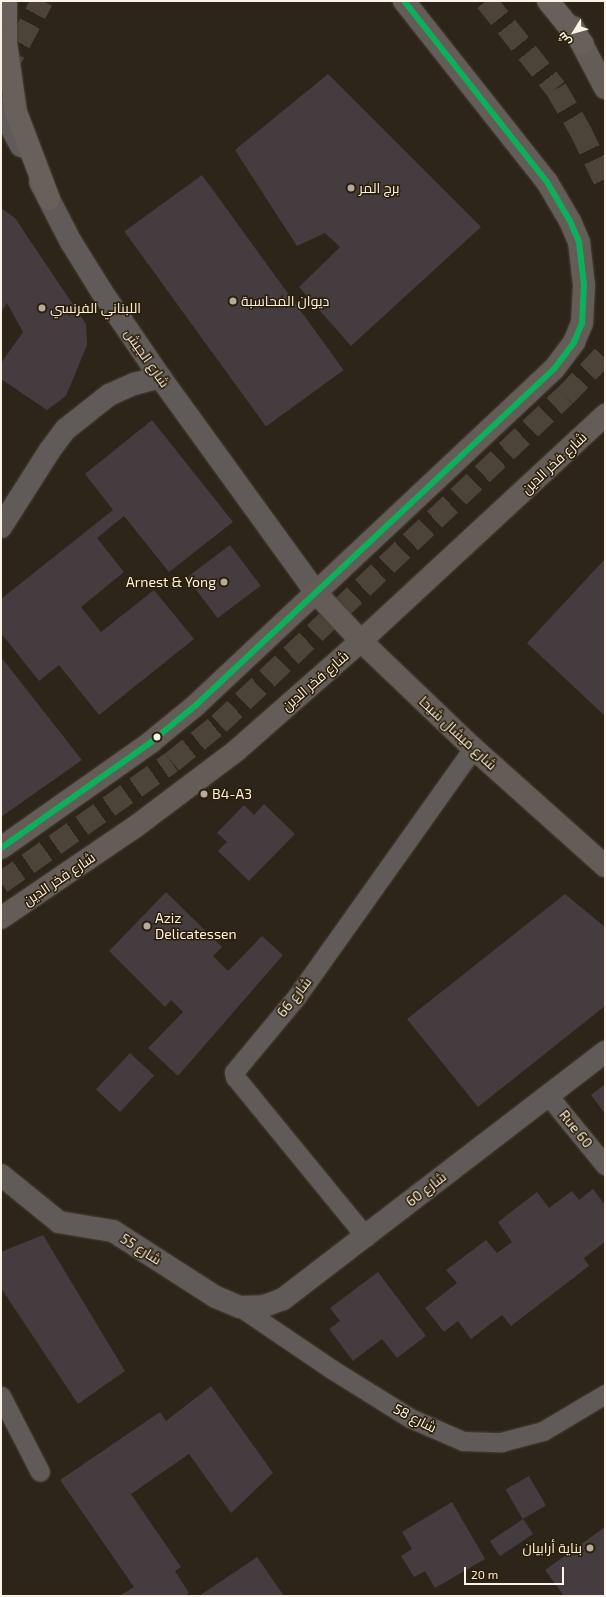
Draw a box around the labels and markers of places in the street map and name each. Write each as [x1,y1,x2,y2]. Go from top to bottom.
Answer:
place label: برج المر [359,180,399,196]
marker: برج المر [346,183,356,193]
place label: ديوان المحاسبة [241,293,329,309]
marker: ديوان المحاسبة [228,296,238,306]
place label: اللبناني الفرنسي [50,300,141,316]
marker: اللبناني الفرنسي [37,303,47,313]
place label: Arnest & Yong [126,574,216,590]
marker: Arnest & Yong [219,577,229,587]
unlabelled marker [152,732,162,742]
place label: B4-A3 [212,786,252,802]
marker: B4-A3 [199,789,209,799]
place label: Aziz Delicatessen [155,910,237,942]
marker: Aziz Delicatessen [142,921,152,931]
place label: بناية أرابيان [523,1540,582,1556]
marker: بناية أرابيان [585,1543,595,1553]

